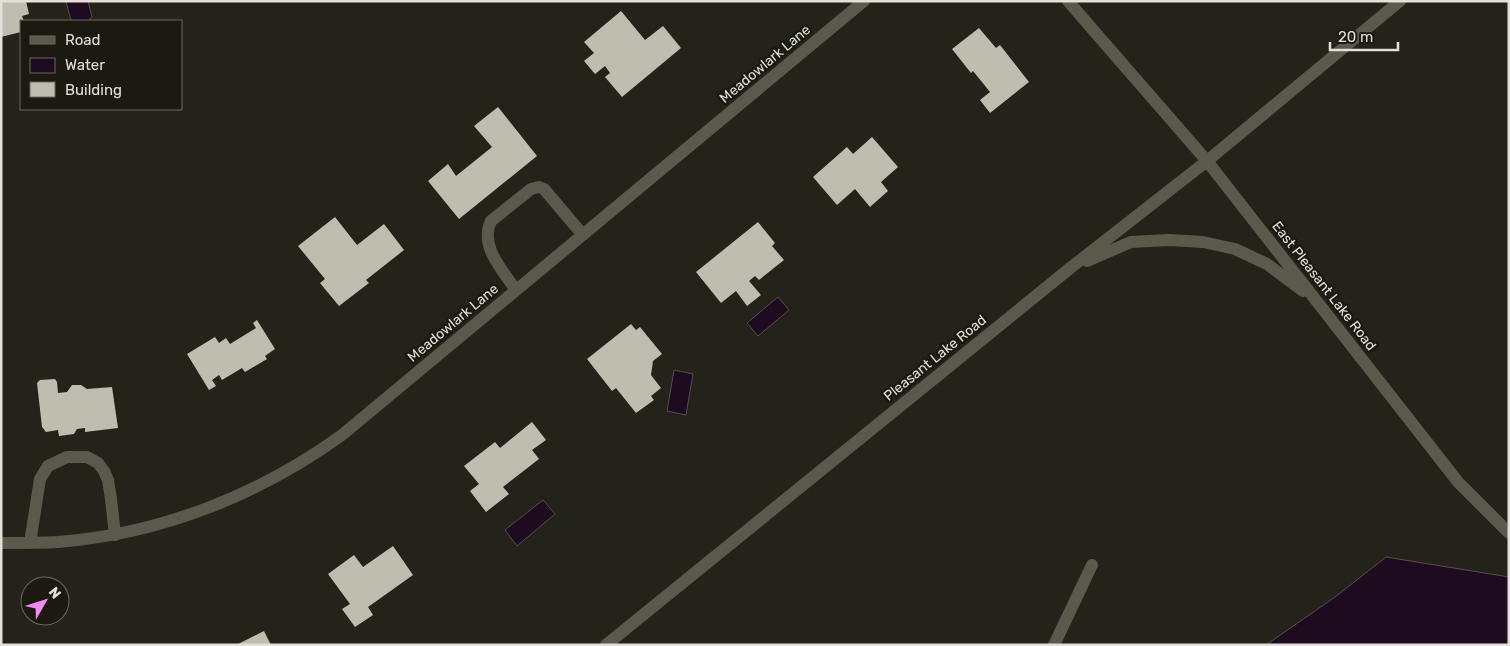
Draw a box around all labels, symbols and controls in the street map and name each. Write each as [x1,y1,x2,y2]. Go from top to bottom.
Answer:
legend [20,20,182,110]
scale bar [1330,20,1398,52]
street label: Meadowlark Lane [716,21,814,107]
text: 20 m [1338,28,1373,46]
text: Road [65,31,101,49]
text: Water [65,56,105,74]
text: Building [65,81,122,99]
street label: East Pleasant Lake Road [1268,218,1380,354]
street label: Meadowlark Lane [404,280,502,366]
street label: Pleasant Lake Road [880,311,990,405]
north arrow [20,576,70,626]
text: N [45,584,64,602]

